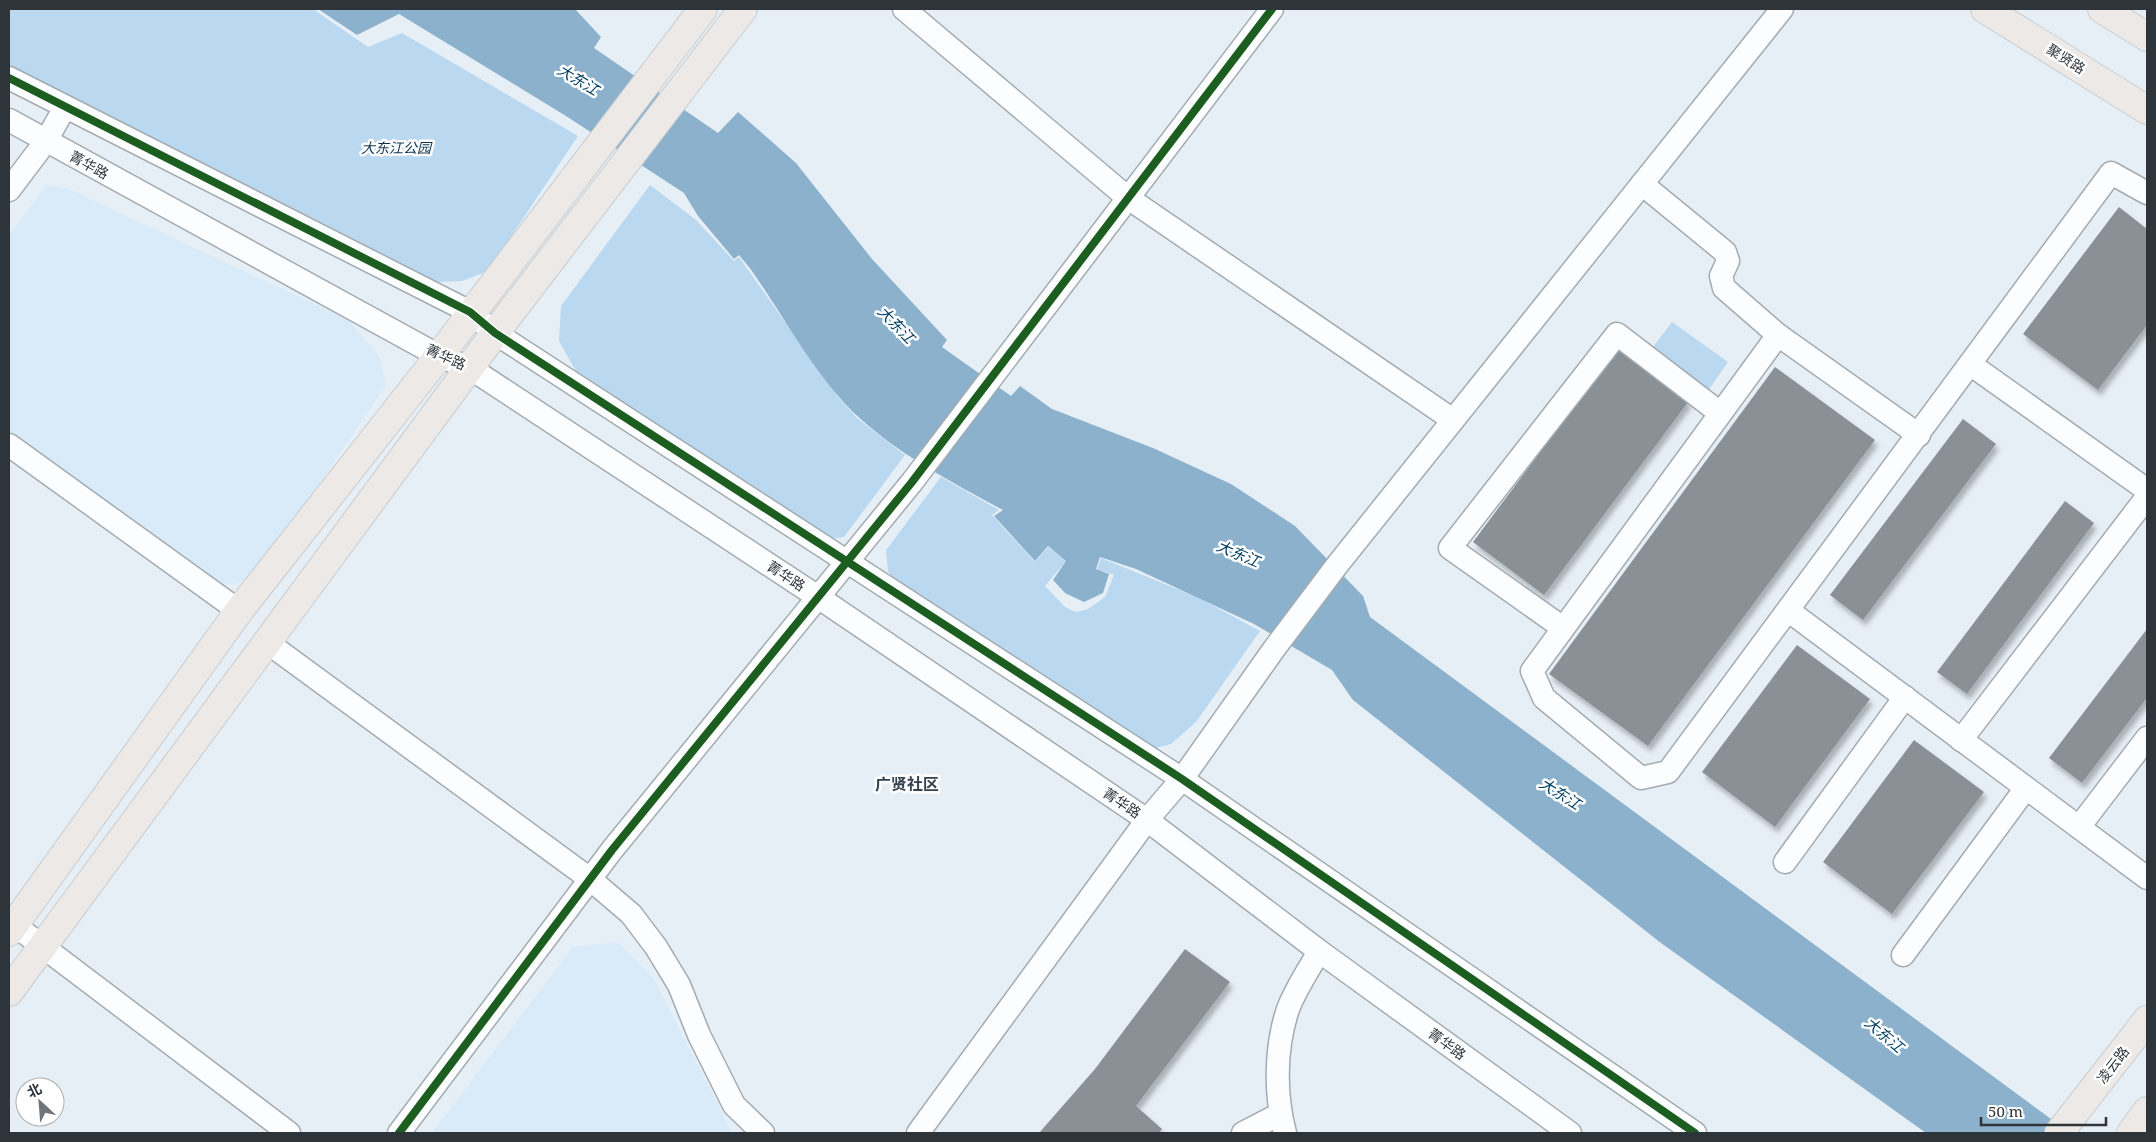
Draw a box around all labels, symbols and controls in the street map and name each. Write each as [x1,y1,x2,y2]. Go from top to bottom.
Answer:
street label: 聚贤路 [2043,39,2089,78]
water label: 大东江 [554,59,605,100]
park label: 大东江公园 [361,138,433,157]
street label: 菁华路 [66,146,112,183]
water label: 大东江 [874,301,921,349]
street label: 菁华路 [423,339,469,374]
water label: 大东江 [1214,535,1265,572]
street label: 菁华路 [763,556,809,595]
district label: 广贤社区 [875,773,939,795]
water label: 大东江 [1536,773,1587,815]
street label: 菁华路 [1100,783,1145,822]
water label: 大东江 [1861,1012,1910,1058]
street label: 菁华路 [1425,1024,1470,1064]
street label: 凌云路 [2092,1042,2133,1087]
north arrow [15,1077,65,1127]
text: 北 [24,1078,45,1101]
scale bar [1981,1094,2106,1126]
text: 50 m [1988,1101,2023,1121]

